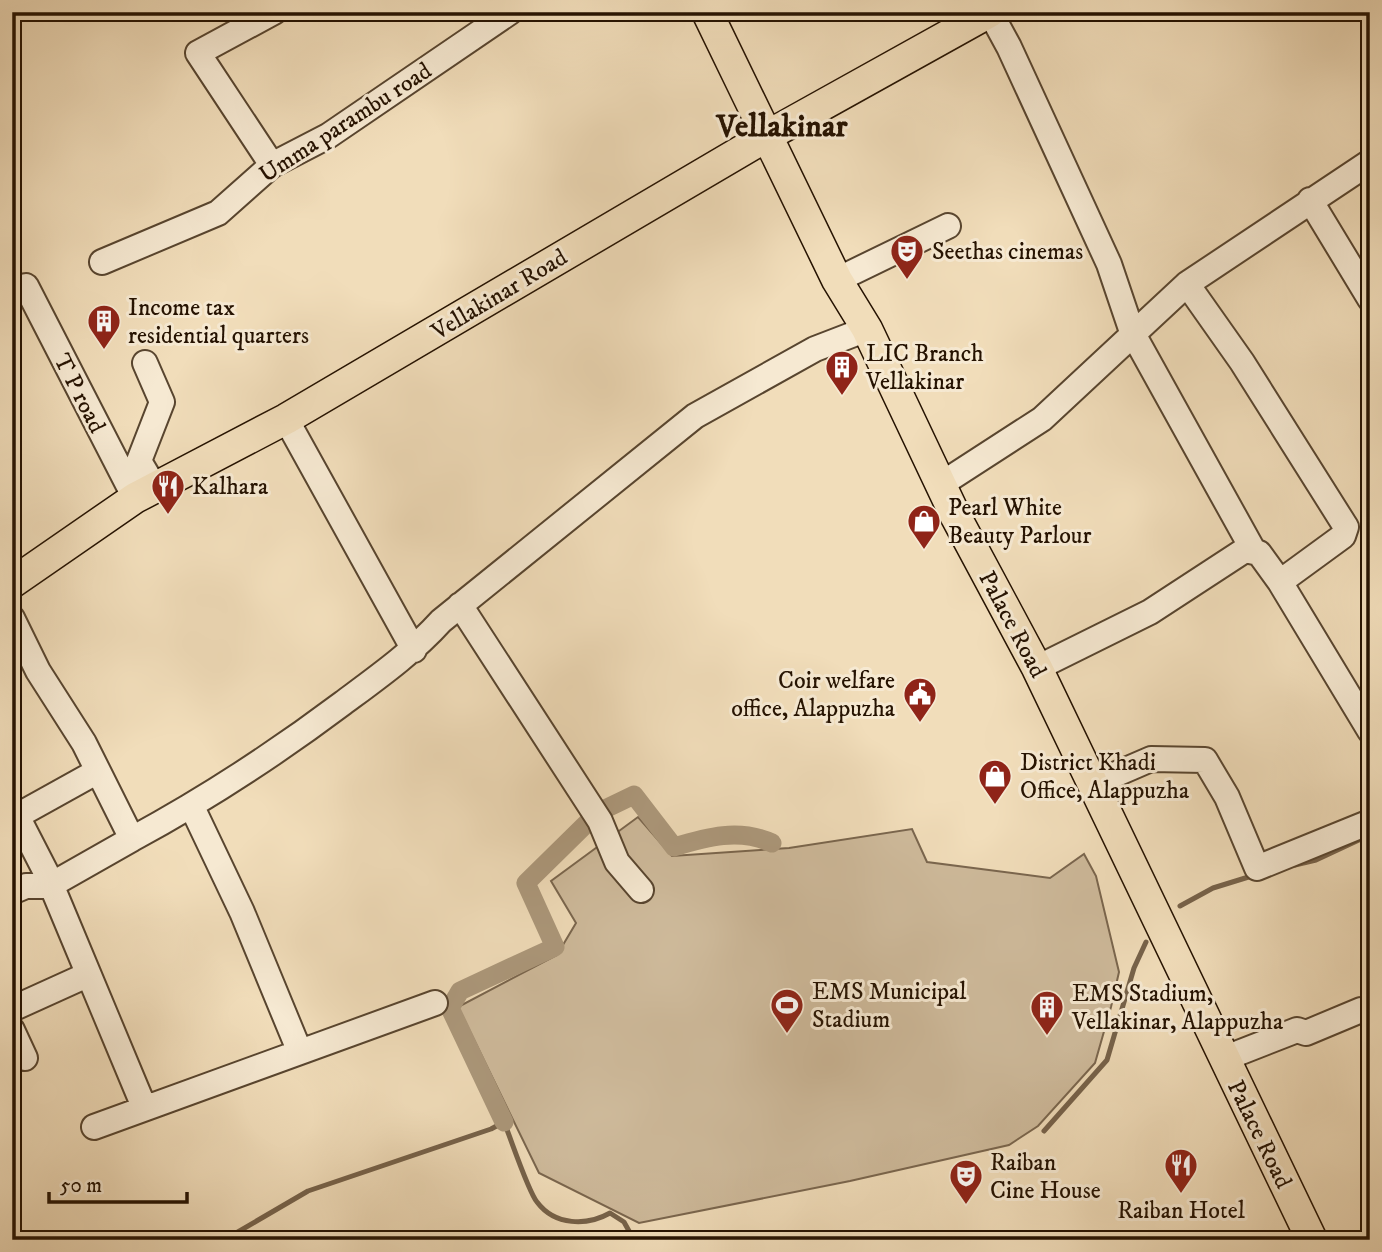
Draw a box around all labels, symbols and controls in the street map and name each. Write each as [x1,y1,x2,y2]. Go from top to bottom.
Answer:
street label: Umma parambu road [254,56,437,190]
district label: Vellakinar [715,107,849,147]
theatre icon: Seethas cinemas [888,232,926,281]
place label: Seethas cinemas [932,237,1083,267]
street label: Vellakinar Road [425,243,573,348]
place label: Income tax residential quarters [128,293,309,351]
building icon: Income tax residential quarters [85,302,123,351]
place label: LIC Branch Vellakinar [865,339,984,397]
building icon: LIC Branch Vellakinar [823,348,861,397]
street label: T P road [46,349,112,438]
restaurant icon: Kalhara [149,467,187,516]
place label: Kalhara [192,472,269,502]
place label: Pearl White Beauty Parlour [948,493,1091,551]
shop icon: Pearl White Beauty Parlour [905,502,943,551]
street label: Palace Road [971,566,1053,683]
place label: Coir welfare office, Alappuzha [731,666,896,724]
public building icon: Coir welfare office, Alappuzha [901,675,939,724]
place label: District Khadi Office, Alappuzha [1020,748,1190,806]
shop icon: District Khadi Office, Alappuzha [976,757,1014,806]
place label: EMS Municipal Stadium [812,977,967,1035]
place label: EMS Stadium, Vellakinar, Alappuzha [1071,979,1284,1037]
sports icon: EMS Municipal Stadium [768,986,806,1035]
building icon: EMS Stadium, Vellakinar, Alappuzha [1028,988,1066,1037]
street label: Palace Road [1220,1075,1298,1193]
restaurant icon: Raiban Hotel [1162,1146,1200,1195]
place label: Raiban Cine House [990,1148,1101,1206]
theatre icon: Raiban Cine House [947,1157,985,1206]
scale bar [49,1161,187,1205]
text: 50 m [60,1173,102,1199]
place label: Raiban Hotel [1117,1196,1246,1226]

